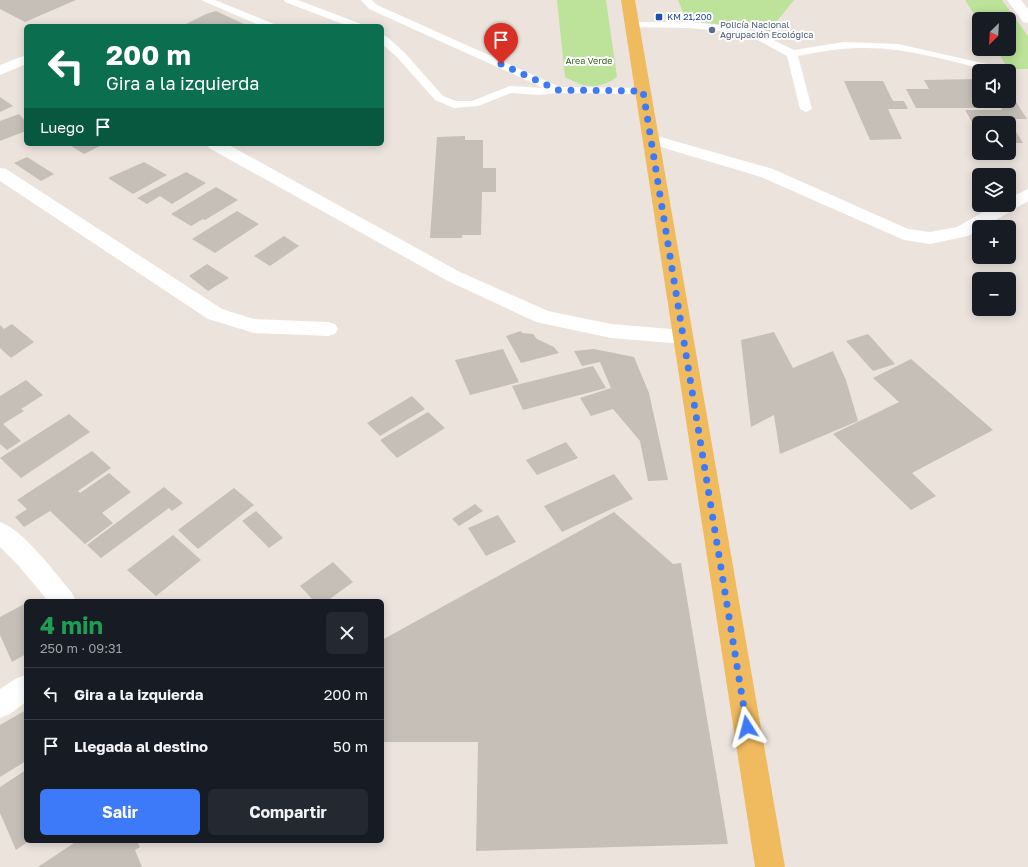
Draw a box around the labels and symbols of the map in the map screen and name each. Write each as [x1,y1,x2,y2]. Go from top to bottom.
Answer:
place label: KM 21,200 [667,11,712,22]
marker: KM 21,200 [654,12,664,22]
north arrow [972,12,1016,56]
place label: Policía Nacional Agrupación Ecológica [720,19,813,40]
pin [484,23,518,64]
marker: Policía Nacional Agrupación Ecológica [707,25,717,35]
park label: Area Verde [566,55,612,66]
position arrow [726,706,768,748]

